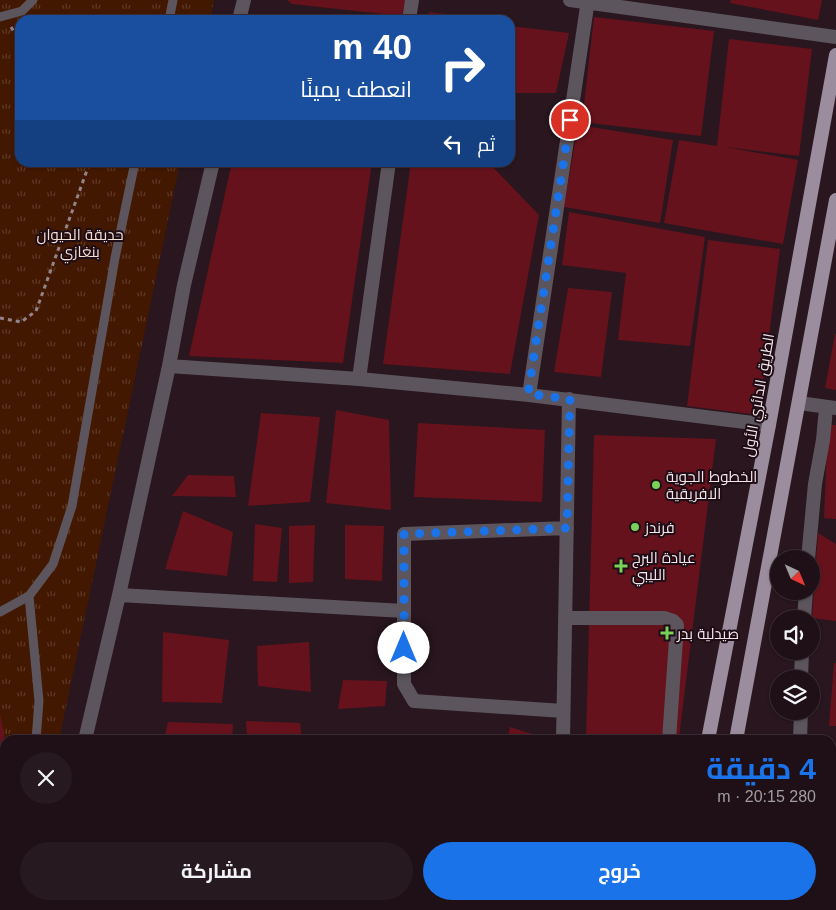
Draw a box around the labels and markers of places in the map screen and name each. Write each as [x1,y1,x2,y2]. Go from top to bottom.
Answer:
pin [549,99,591,141]
place label: الخطوط الجوية الافريقية [666,468,757,503]
marker: الخطوط الجوية الافريقية [650,479,662,491]
place label: فرندز [644,519,675,537]
marker: فرندز [629,521,641,533]
place label: عيادة البرج الليبي [632,549,696,587]
marker: عيادة البرج الليبي [614,559,628,573]
place label: صيدلية بدر [676,625,739,643]
marker: صيدلية بدر [661,627,673,639]

